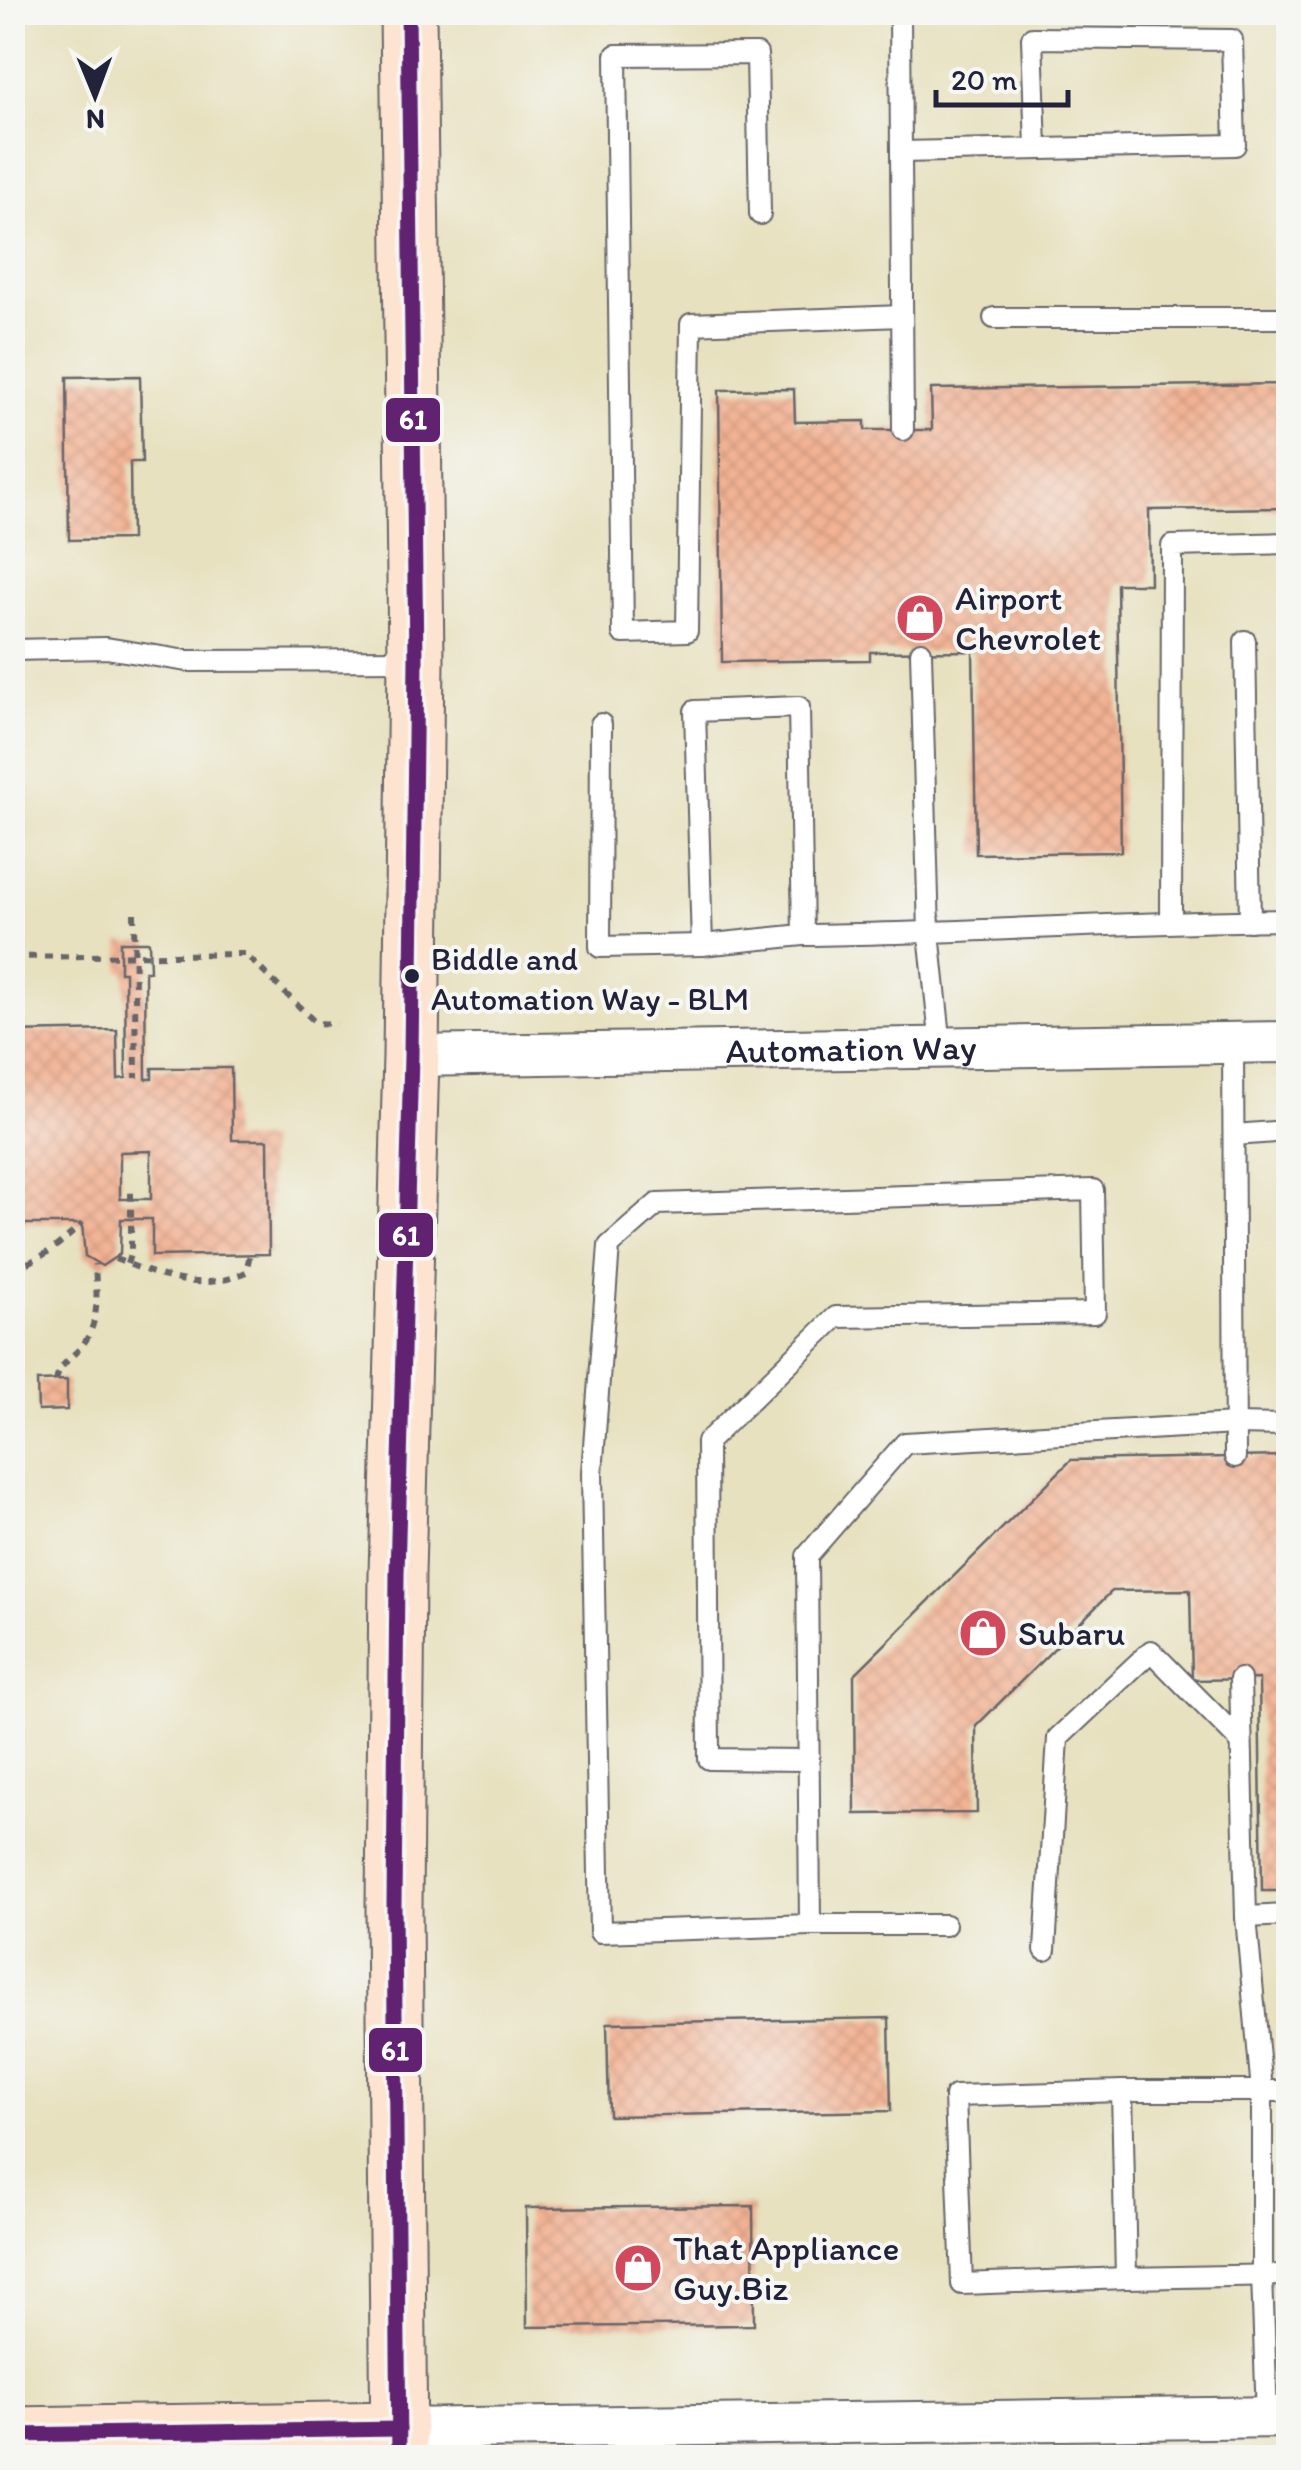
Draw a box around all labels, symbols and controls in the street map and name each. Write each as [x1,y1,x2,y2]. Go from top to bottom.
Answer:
north arrow [45,45,145,145]
scale bar [936,45,1068,107]
text: 20 m [951,61,1017,98]
text: N [86,103,105,137]
line badge: 61 [384,396,442,444]
text: 61 [399,402,427,436]
place label: Airport Chevrolet [955,577,1101,659]
shop icon: Airport Chevrolet [894,592,946,644]
place label: Biddle and Automation Way - BLM [431,940,749,1018]
marker: Biddle and Automation Way - BLM [402,966,422,986]
street label: Automation Way [725,1026,977,1072]
line badge: 61 [377,1211,435,1259]
text: 61 [392,1218,420,1252]
shop icon: Subaru [957,1607,1009,1659]
place label: Subaru [1018,1612,1125,1654]
line badge: 61 [367,2026,424,2074]
text: 61 [381,2033,409,2067]
place label: That Appliance Guy.Biz [673,2227,899,2309]
shop icon: That Appliance Guy.Biz [612,2242,664,2294]

